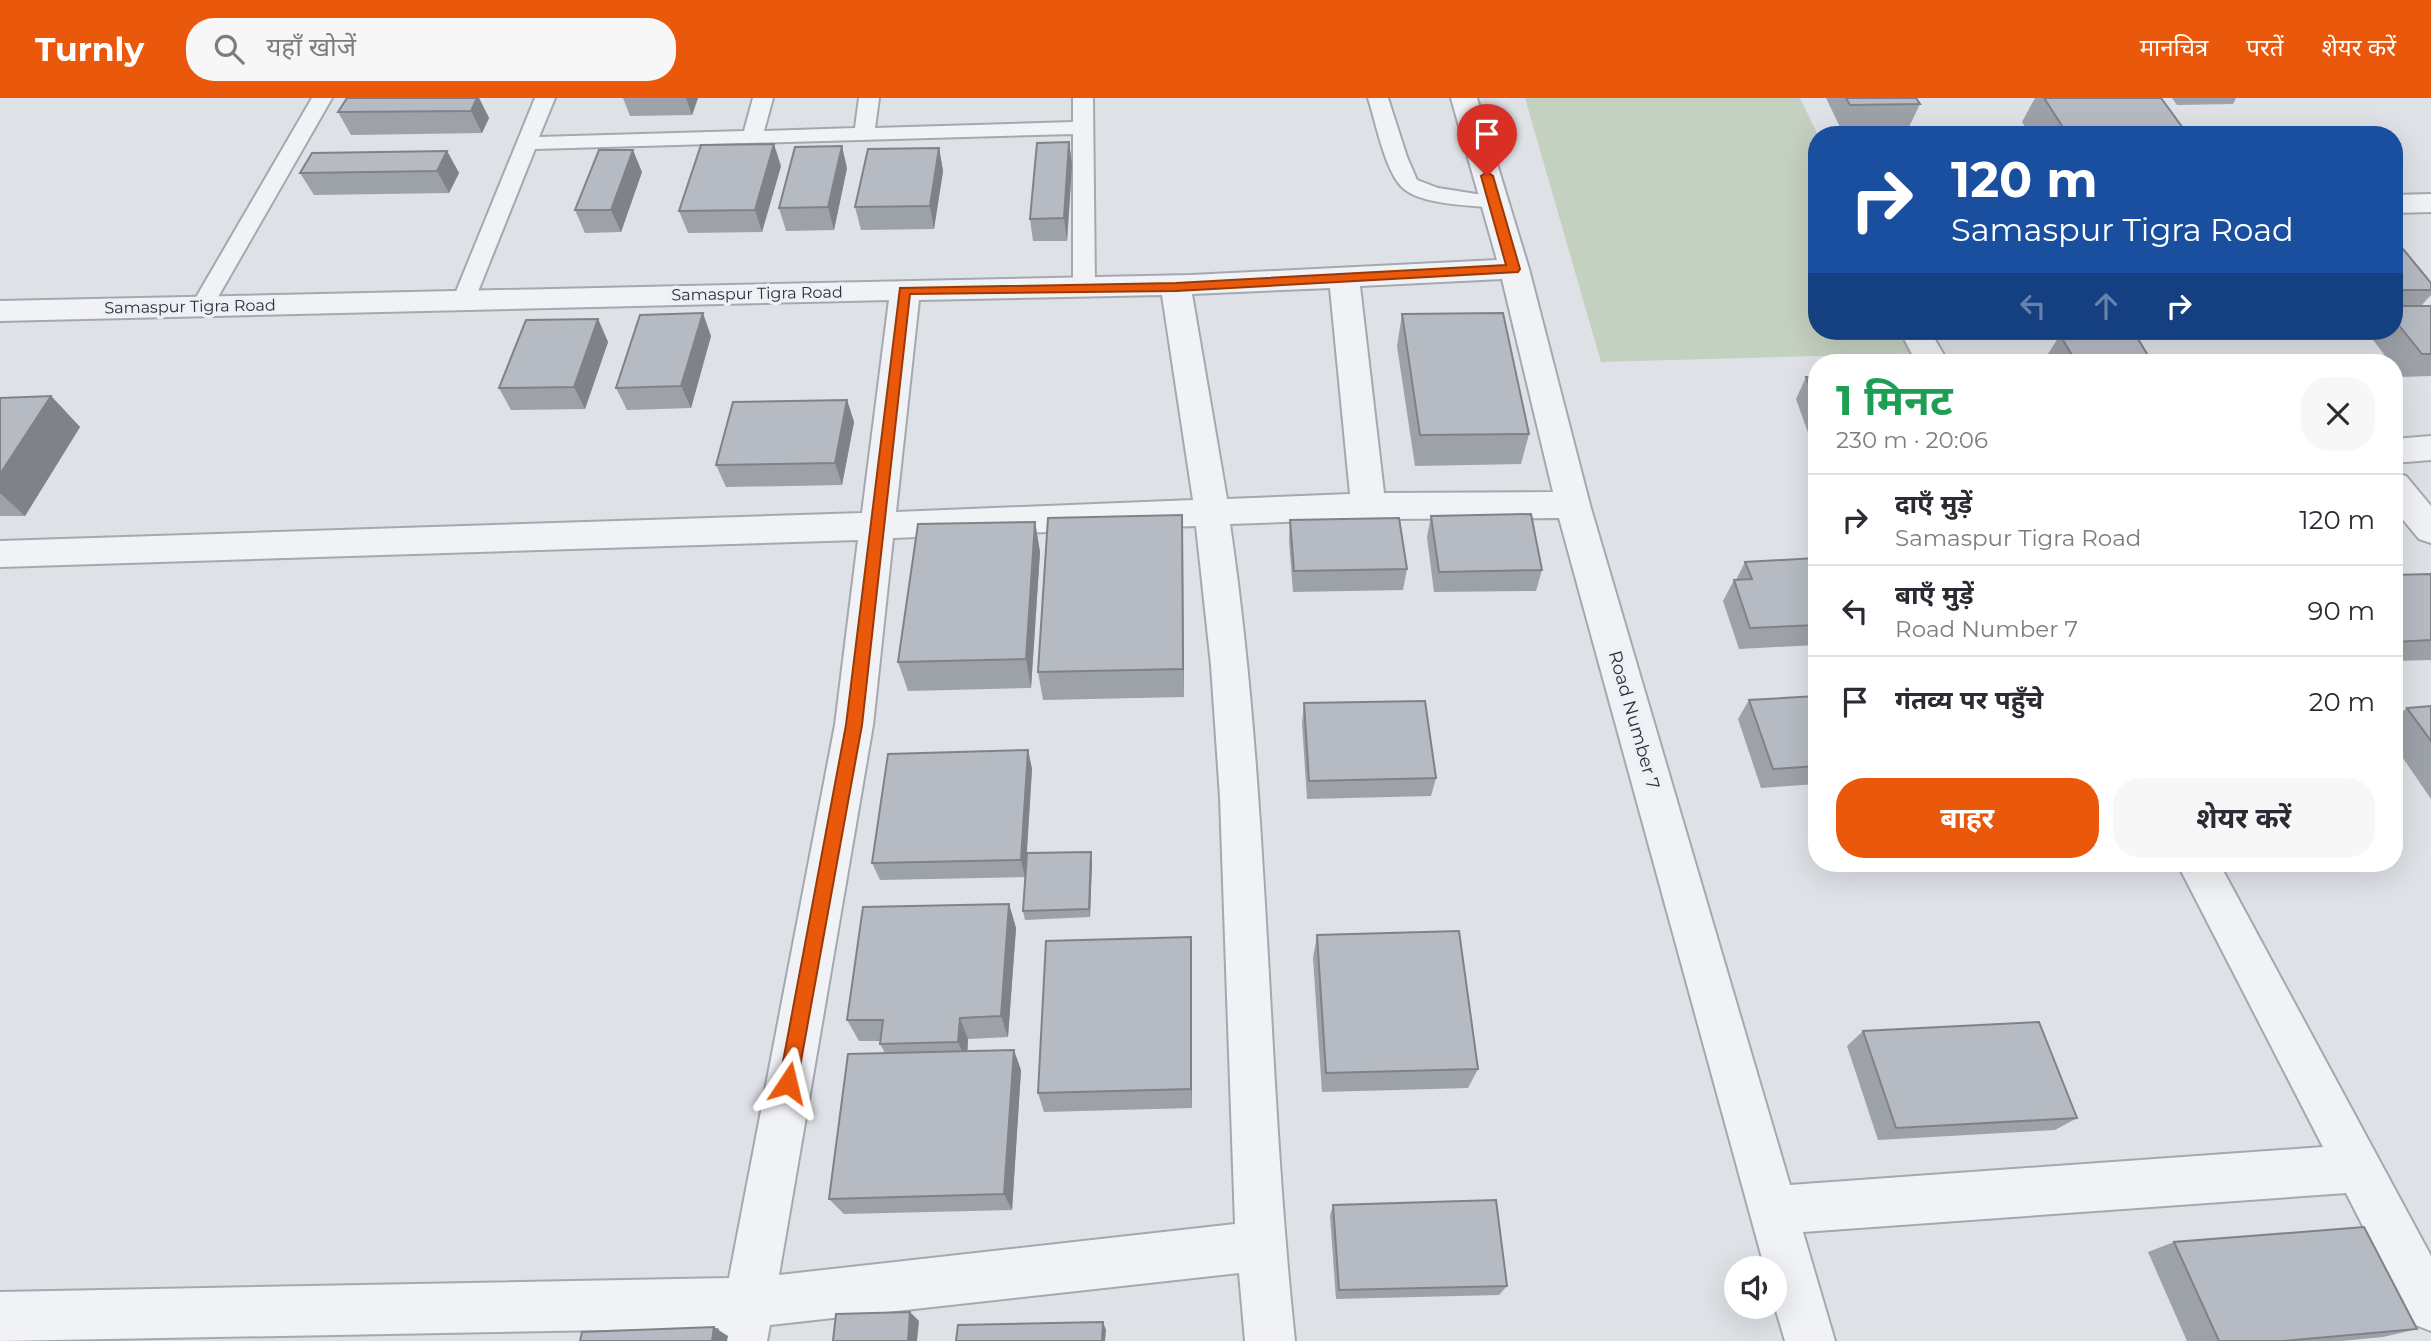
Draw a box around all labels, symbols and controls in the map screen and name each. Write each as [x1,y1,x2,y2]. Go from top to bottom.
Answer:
search box [186,18,676,81]
text: Turnly [35,29,144,69]
icon: search [210,30,248,68]
text: यहाँ खोजें [266,31,356,63]
text: मानचित्र [2140,33,2208,62]
text: परतें [2246,33,2283,62]
text: शेयर करें [2321,33,2396,62]
pin [1457,104,1517,176]
icon: arrive [1468,115,1506,153]
text: 120 m [1951,150,2098,209]
icon: right [1836,154,1927,245]
text: Samaspur Tigra Road [1951,210,2294,249]
street label: Samaspur Tigra Road [671,283,843,304]
icon: left [2014,287,2052,325]
icon: ahead [2087,287,2125,325]
icon: right [2160,287,2198,325]
street label: Samaspur Tigra Road [104,296,276,317]
text: 1 मिनट [1836,374,1953,426]
button: close [2301,377,2375,451]
text: 230 m · 20:06 [1836,426,1988,454]
text: दाएँ मुड़ें [1895,488,1972,520]
icon: right [1836,501,1874,539]
text: 120 m [2299,504,2375,536]
text: Samaspur Tigra Road [1895,524,2141,552]
text: बाएँ मुड़ें [1895,579,1974,611]
icon: left [1836,592,1874,630]
text: 90 m [2308,595,2375,627]
text: Road Number 7 [1895,615,2078,643]
street label: Road Number 7 [1604,648,1664,792]
icon: arrive [1836,683,1874,721]
text: गंतव्य पर पहुँचे [1895,684,2043,716]
text: 20 m [2309,686,2375,718]
button: बाहर [1836,778,2099,858]
button: शेयर करें [2113,778,2375,858]
position arrow [751,1046,825,1120]
map controls [1724,1256,1787,1319]
button: sound [1724,1256,1787,1319]

